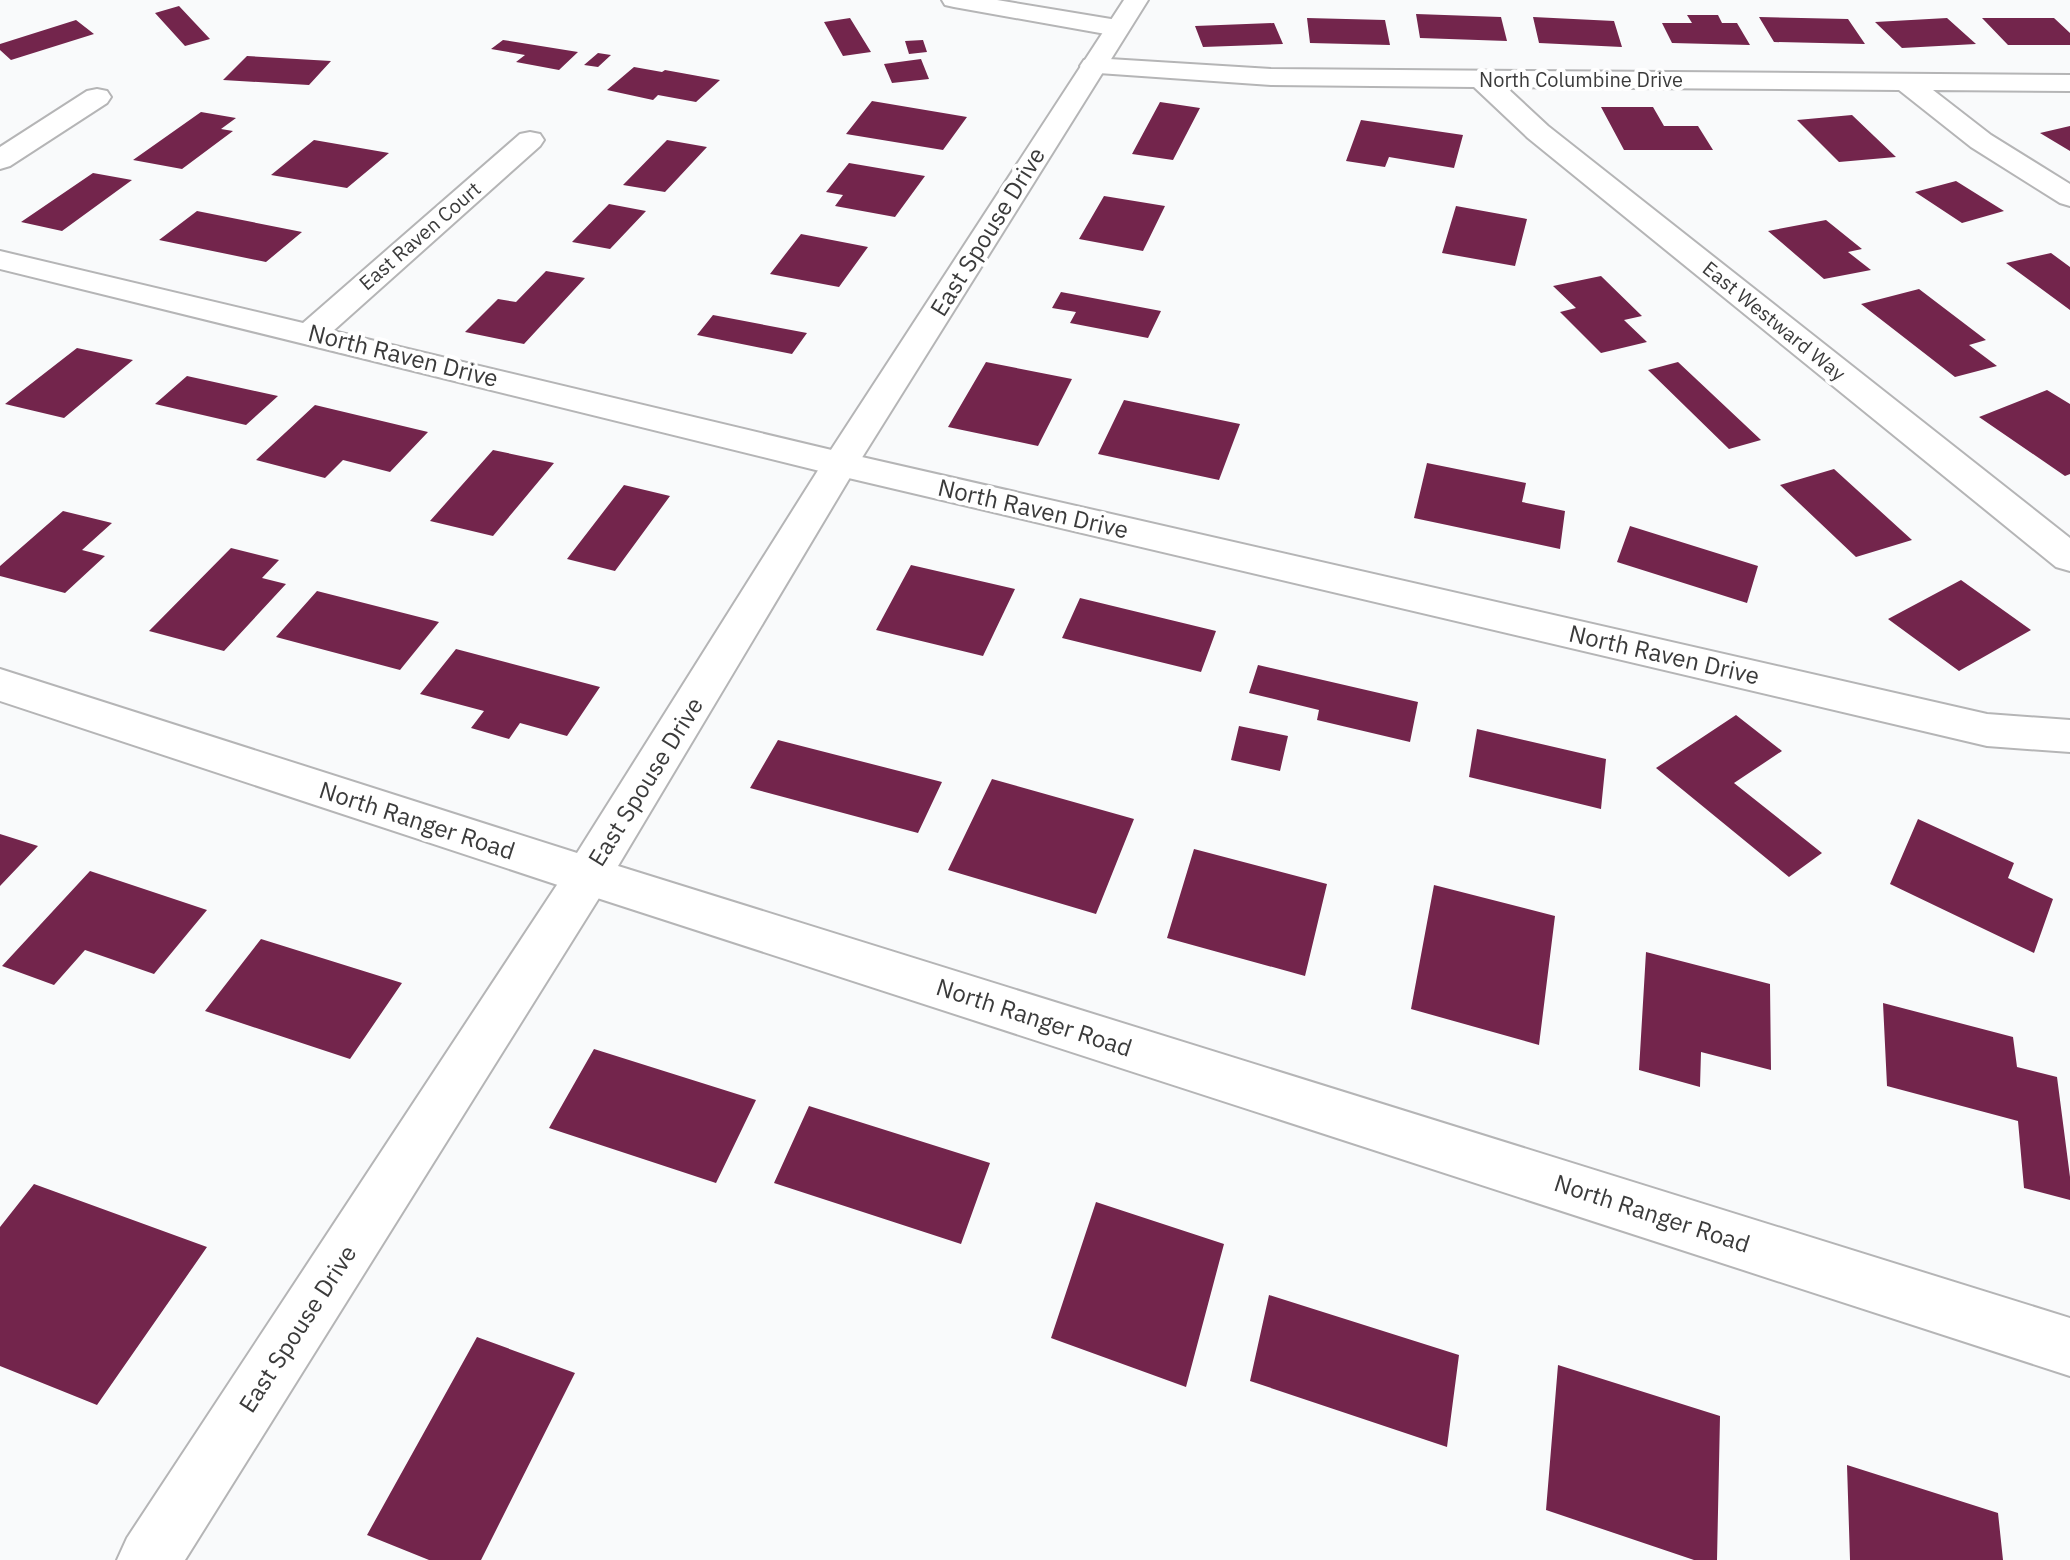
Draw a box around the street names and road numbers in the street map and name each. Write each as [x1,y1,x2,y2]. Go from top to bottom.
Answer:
street label: North Columbine Drive [1479,66,1683,93]
street label: East Spouse Drive [922,141,1052,322]
street label: East Raven Court [353,175,486,296]
street label: East Westward Way [1697,255,1851,387]
street label: North Raven Drive [305,316,502,394]
street label: North Raven Drive [935,471,1132,546]
street label: North Raven Drive [1566,617,1763,692]
street label: East Spouse Drive [580,691,710,872]
street label: North Ranger Road [315,773,519,867]
street label: North Ranger Road [932,970,1136,1064]
street label: North Ranger Road [1550,1166,1754,1260]
street label: East Spouse Drive [231,1239,363,1418]

